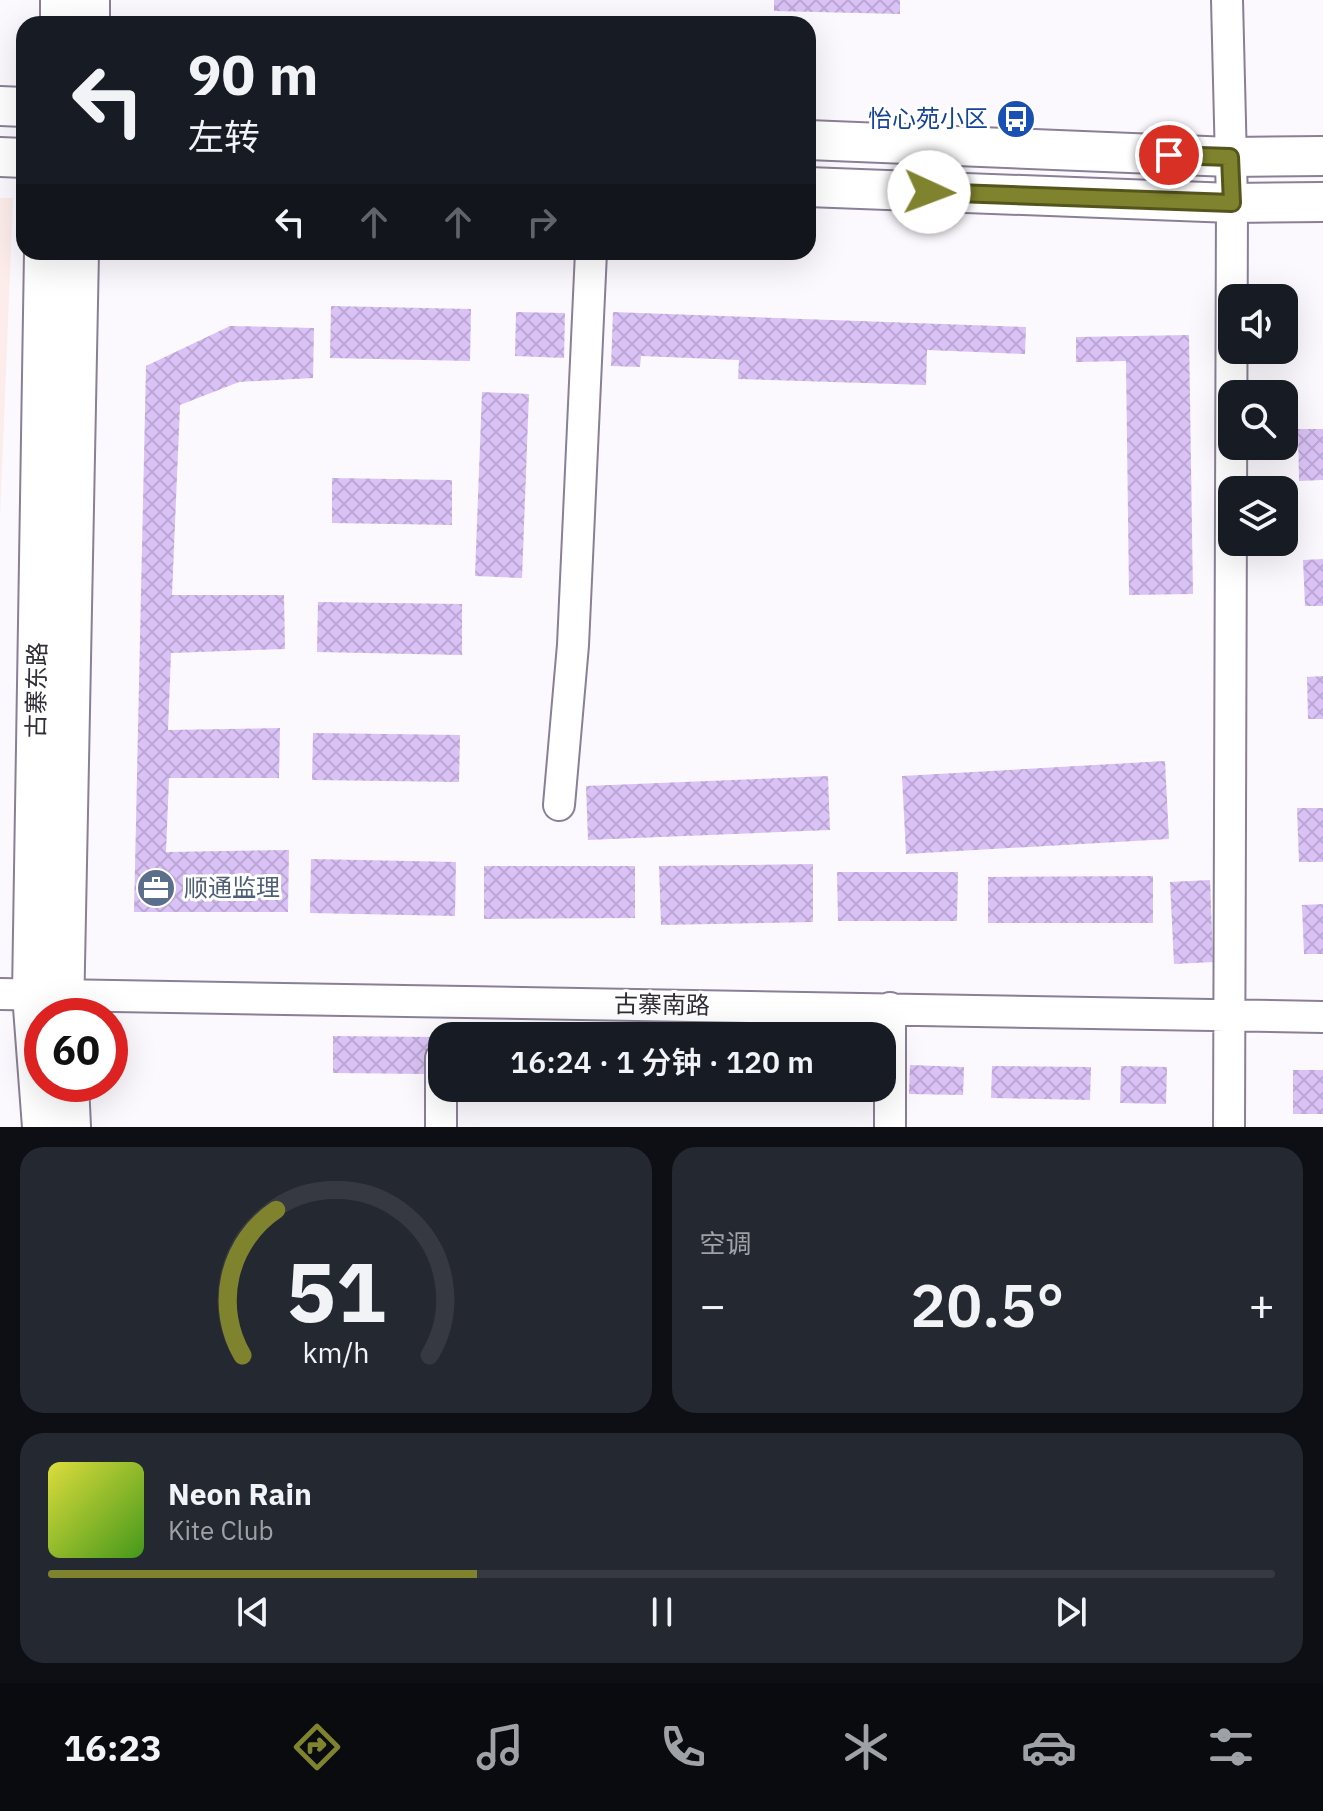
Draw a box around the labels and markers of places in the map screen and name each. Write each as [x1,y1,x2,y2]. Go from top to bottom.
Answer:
bus stop icon: 怡心苑小区 [995,98,1037,140]
place label: 怡心苑小区 [868,102,988,134]
pin [1135,121,1203,189]
office icon: 顺通监理 [135,867,177,909]
place label: 顺通监理 [184,871,280,903]

